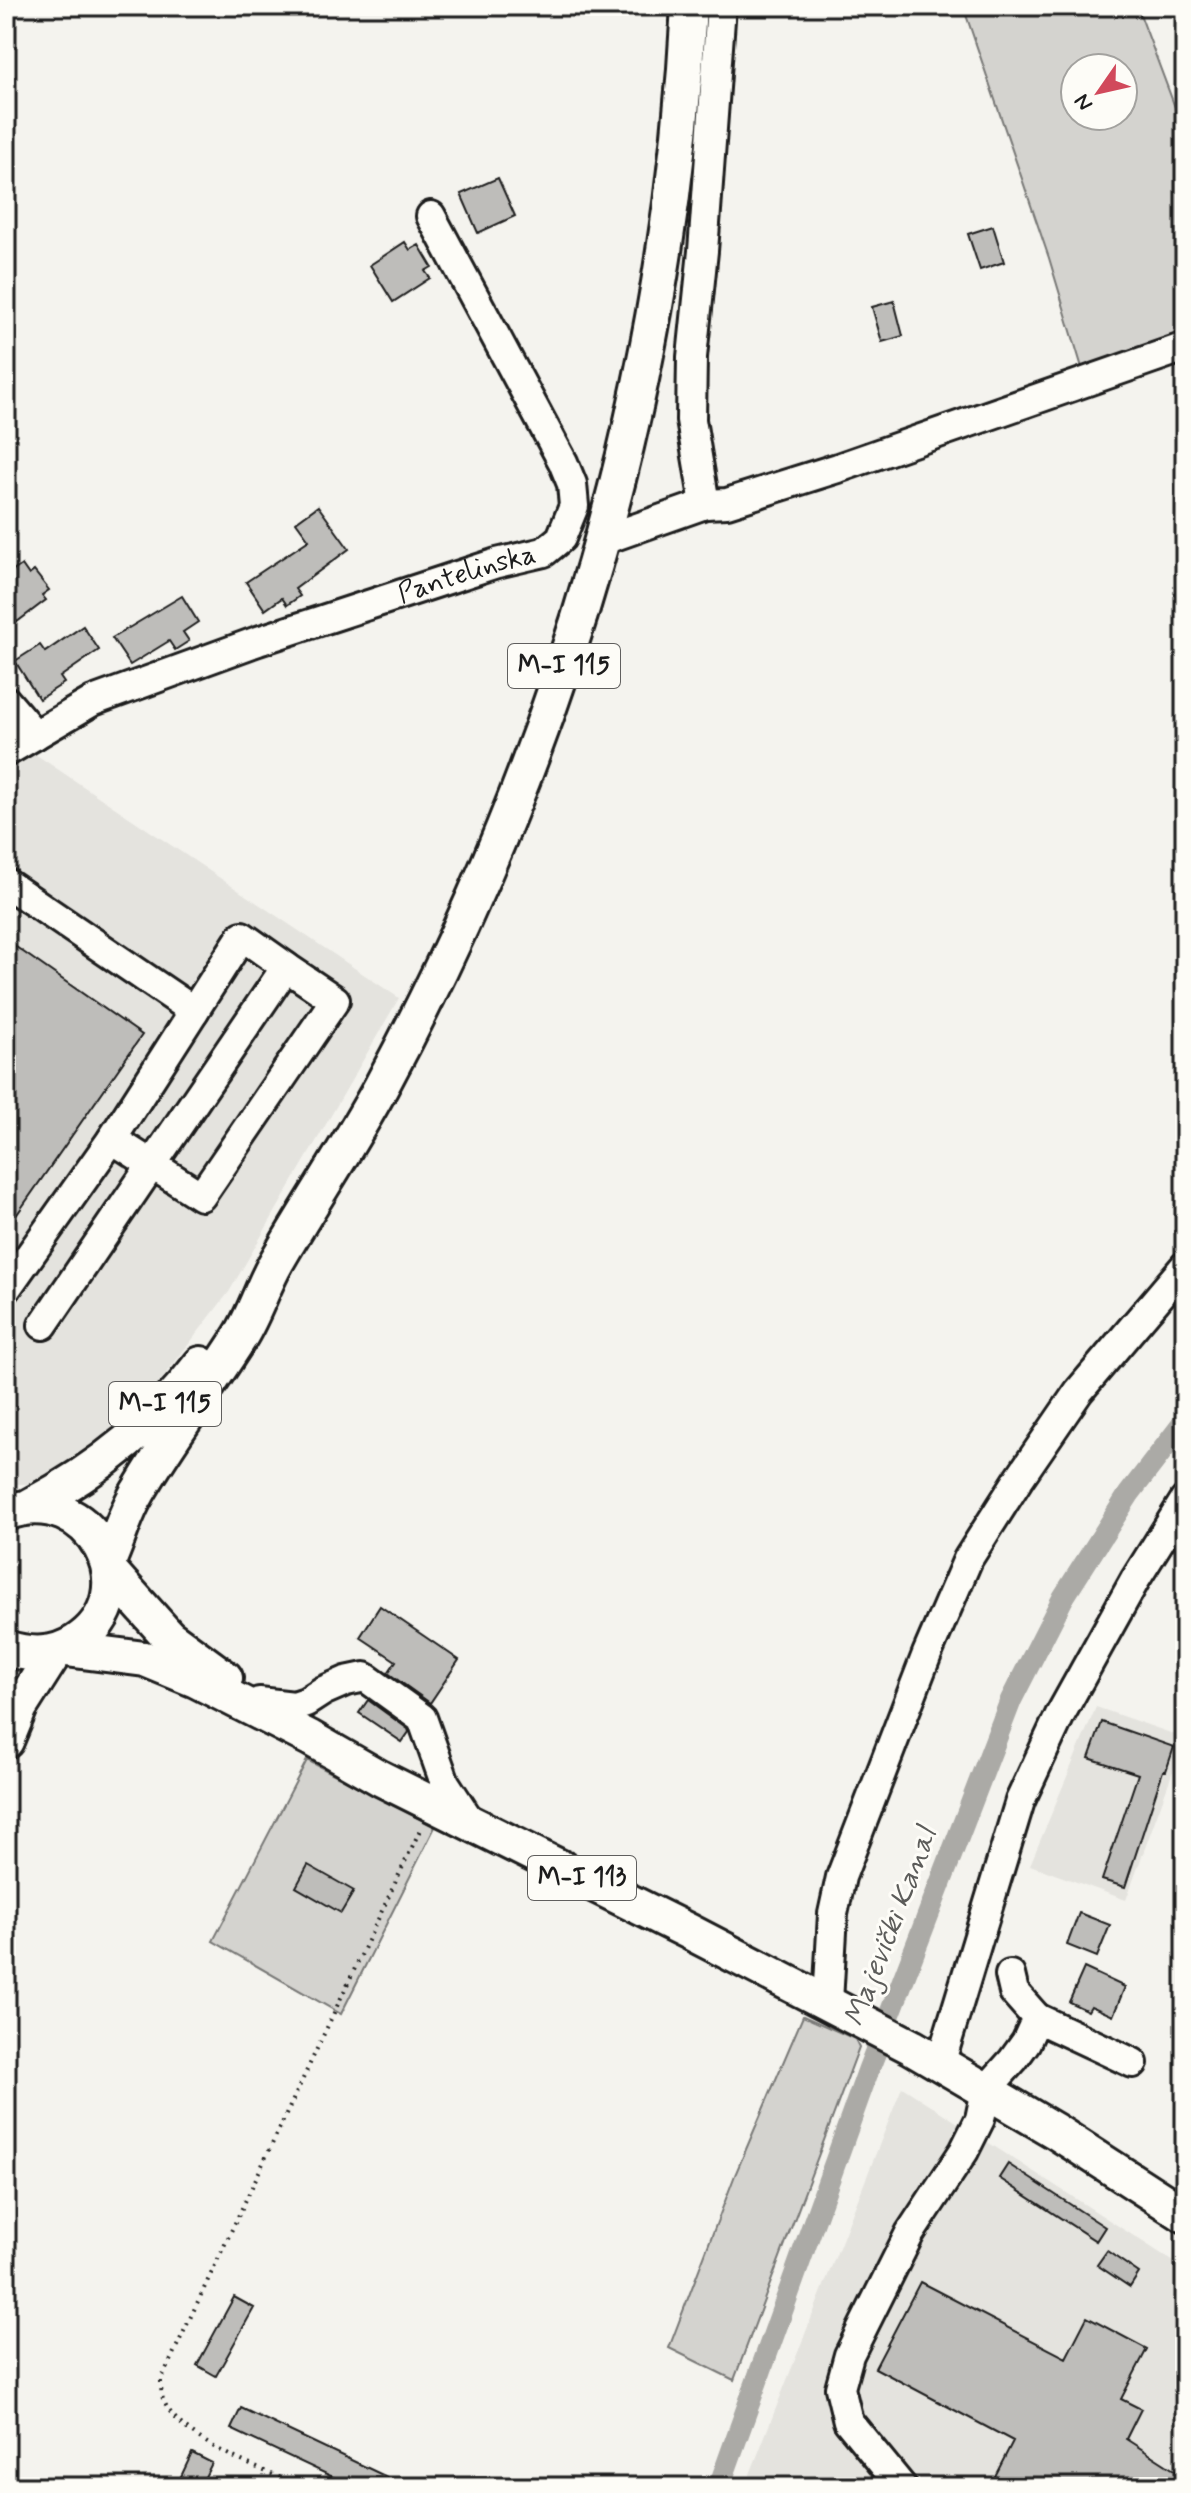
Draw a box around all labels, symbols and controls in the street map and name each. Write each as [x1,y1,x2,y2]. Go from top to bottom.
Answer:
north arrow [1059,52,1139,132]
text: N [1068,88,1100,116]
street label: Pantelinska [393,536,540,613]
road number: M-I 115 [508,644,620,688]
road number: M-I 115 [109,1382,221,1426]
water label: Majevički Kanal [835,1820,948,2032]
road number: M-I 113 [528,1856,636,1900]

